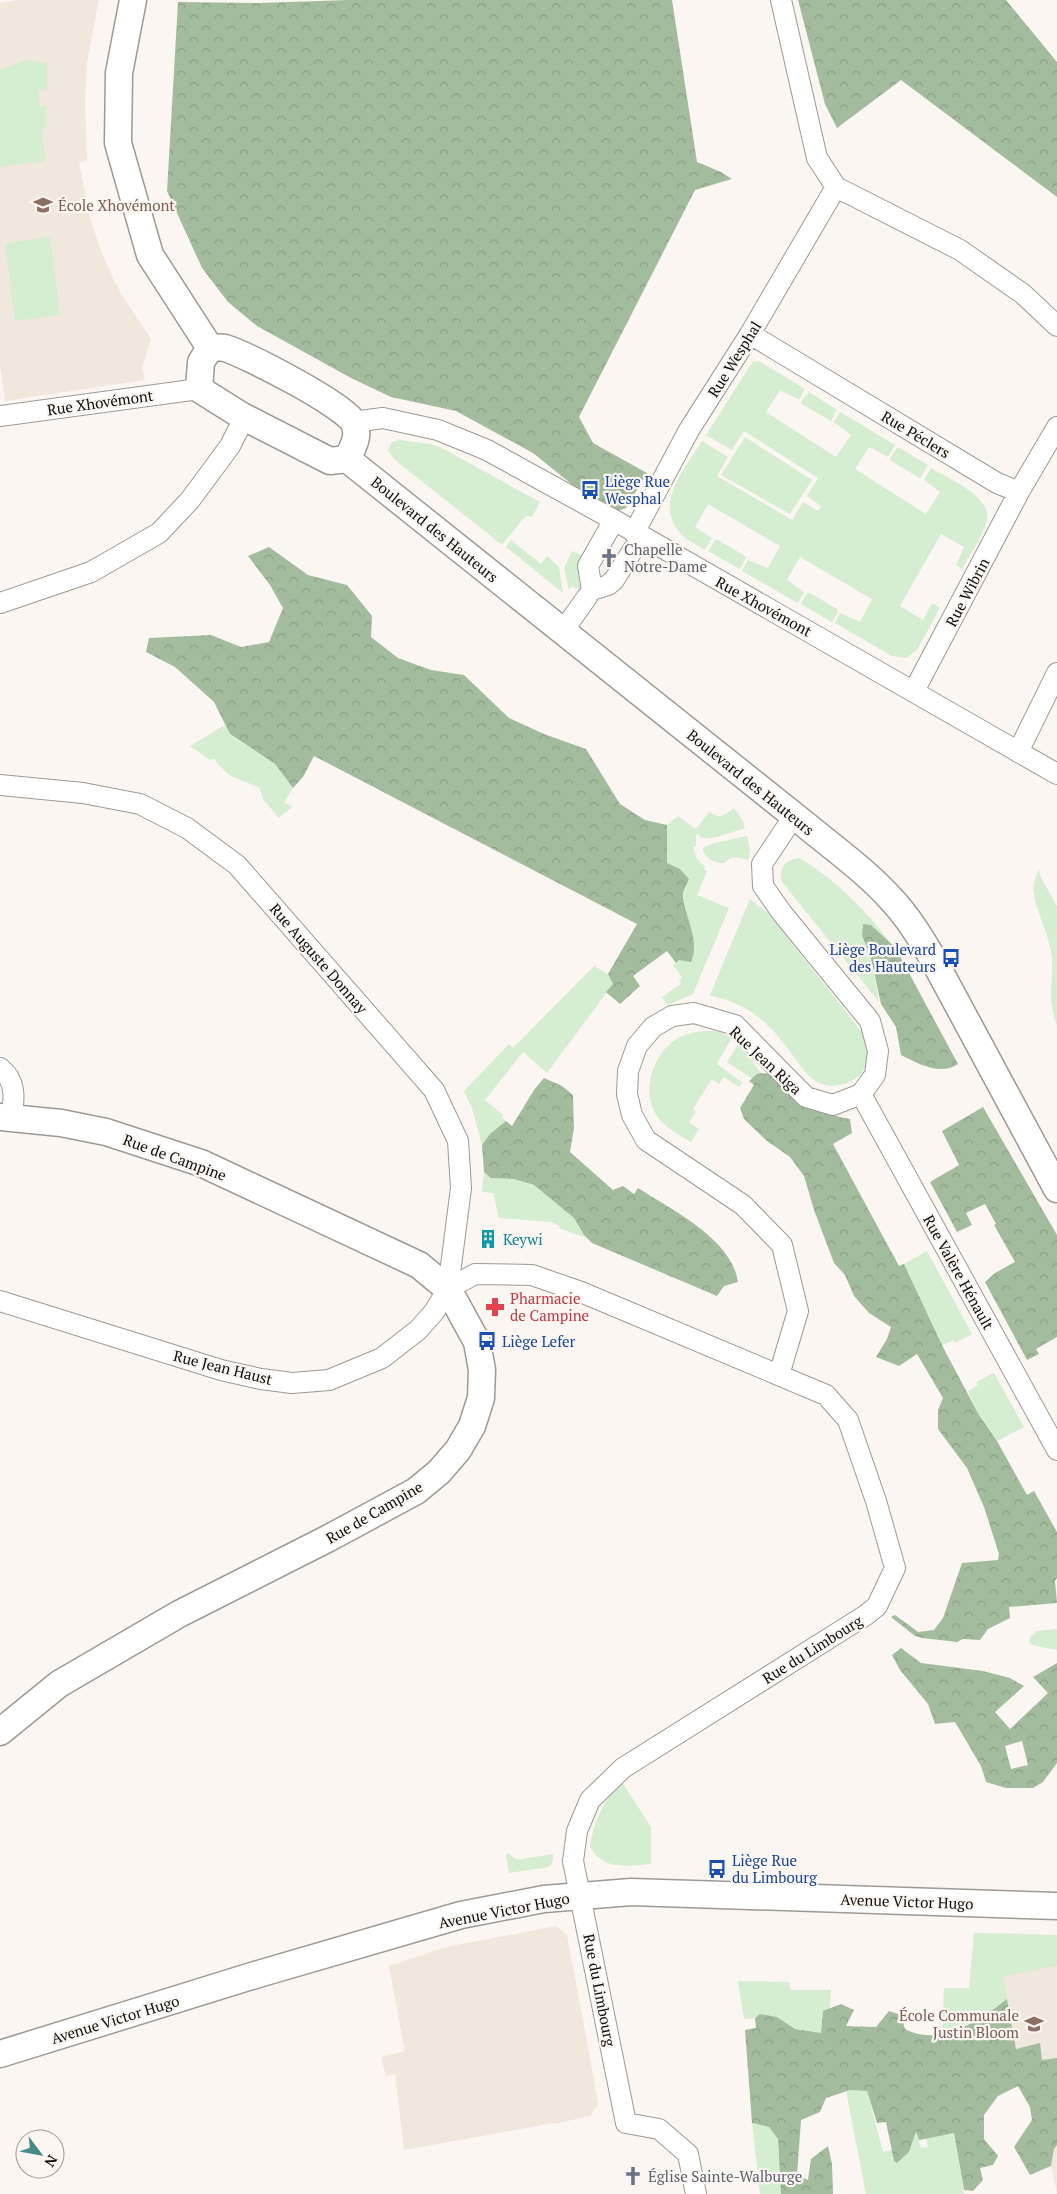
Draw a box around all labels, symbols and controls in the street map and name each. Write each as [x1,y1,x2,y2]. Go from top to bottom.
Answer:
school or university icon: École Xhovémont [32,194,54,216]
place label: École Xhovémont [58,195,175,215]
street label: Rue Wesphal [703,317,765,401]
street label: Rue Xhovémont [46,385,155,419]
street label: Rue Péclers [878,406,954,462]
place label: Liège Rue Wesphal [605,471,670,508]
street label: Boulevard des Hauteurs [367,472,503,586]
bus stop icon: Liège Rue Wesphal [579,479,601,501]
place label: Chapelle Notre-Dame [624,539,707,576]
church icon: Chapelle Notre-Dame [598,547,620,569]
street label: Rue Wibrin [941,554,994,630]
street label: Rue Xhovémont [712,571,816,641]
street label: Boulevard des Hauteurs [683,725,819,839]
street label: Rue Auguste Donnay [266,899,373,1018]
place label: Liège Boulevard des Hauteurs [829,939,936,976]
bus stop icon: Liège Boulevard des Hauteurs [940,947,962,969]
street label: Rue Jean Riga [726,1021,807,1099]
street label: Rue de Campine [121,1129,229,1185]
street label: Rue Valère Hénault [919,1211,999,1333]
building icon: Keywi [477,1228,499,1250]
place label: Keywi [503,1229,543,1249]
place label: Pharmacie de Campine [510,1288,589,1325]
pharmacy icon: Pharmacie de Campine [484,1296,506,1318]
bus stop icon: Liège Lefer [476,1330,498,1352]
place label: Liège Lefer [502,1331,576,1351]
street label: Rue Jean Haust [171,1345,275,1389]
street label: Rue de Campine [322,1476,426,1548]
street label: Rue du Limbourg [758,1610,867,1688]
place label: Liège Rue du Limbourg [732,1850,818,1887]
bus stop icon: Liège Rue du Limbourg [706,1858,728,1880]
street label: Avenue Victor Hugo [437,1887,571,1933]
street label: Avenue Victor Hugo [840,1889,974,1913]
street label: Rue du Limbourg [579,1932,621,2049]
street label: Avenue Victor Hugo [48,1990,182,2048]
place label: École Communale Justin Bloom [899,2005,1019,2042]
school or university icon: École Communale Justin Bloom [1023,2013,1045,2035]
north arrow [15,2129,65,2179]
text: N [40,2152,62,2171]
church icon: Église Sainte-Walburge [622,2165,644,2187]
place label: Église Sainte-Walburge [648,2166,802,2186]

